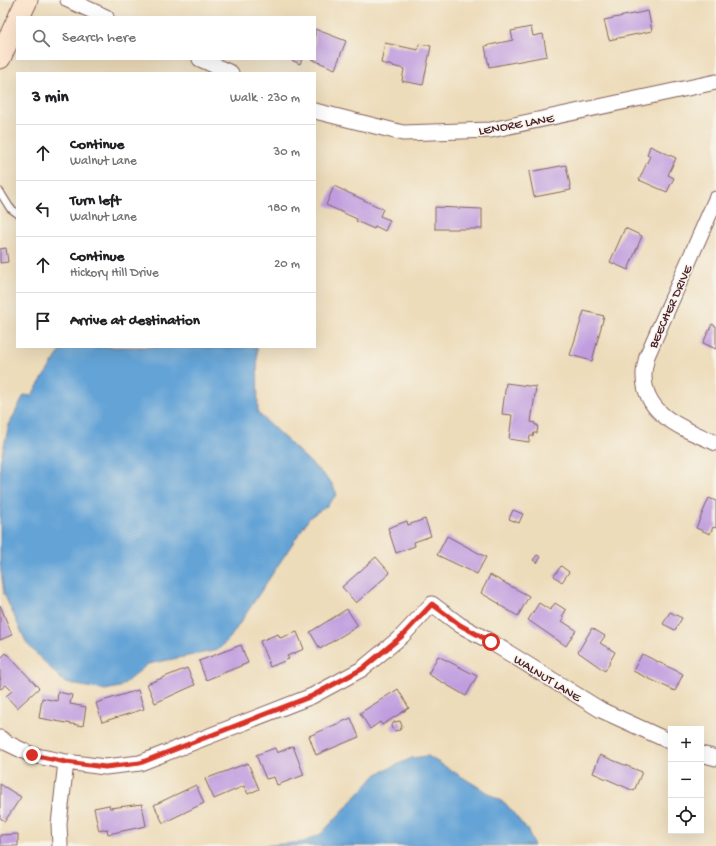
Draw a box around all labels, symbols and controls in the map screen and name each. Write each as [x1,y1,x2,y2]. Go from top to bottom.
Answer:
search box [16,16,316,60]
icon: search [30,27,52,49]
text: Search here [62,29,136,47]
text: 3 min [32,88,69,108]
text: Walk · 230 m [230,91,300,106]
street label: LENORE LANE [478,111,556,139]
text: Continue [70,136,124,154]
icon: ahead [32,142,54,164]
text: 30 m [274,145,300,160]
text: Walnut Lane [70,154,137,169]
text: Turn left [70,192,121,210]
icon: left [32,198,54,220]
text: 180 m [268,201,300,216]
text: Walnut Lane [70,210,137,225]
text: Continue [70,248,124,266]
icon: ahead [32,254,54,276]
text: 20 m [274,257,300,272]
street label: BEECHER DRIVE [646,262,697,352]
text: Hickory Hill Drive [70,266,159,281]
icon: arrive [32,310,54,332]
text: Arrive at destination [70,312,200,330]
route start [482,633,500,651]
street label: WALNUT LANE [510,652,584,706]
map controls [668,726,704,834]
button: + [668,726,704,762]
route end [23,746,41,764]
button: − [668,762,704,798]
button: locate [668,798,704,834]

